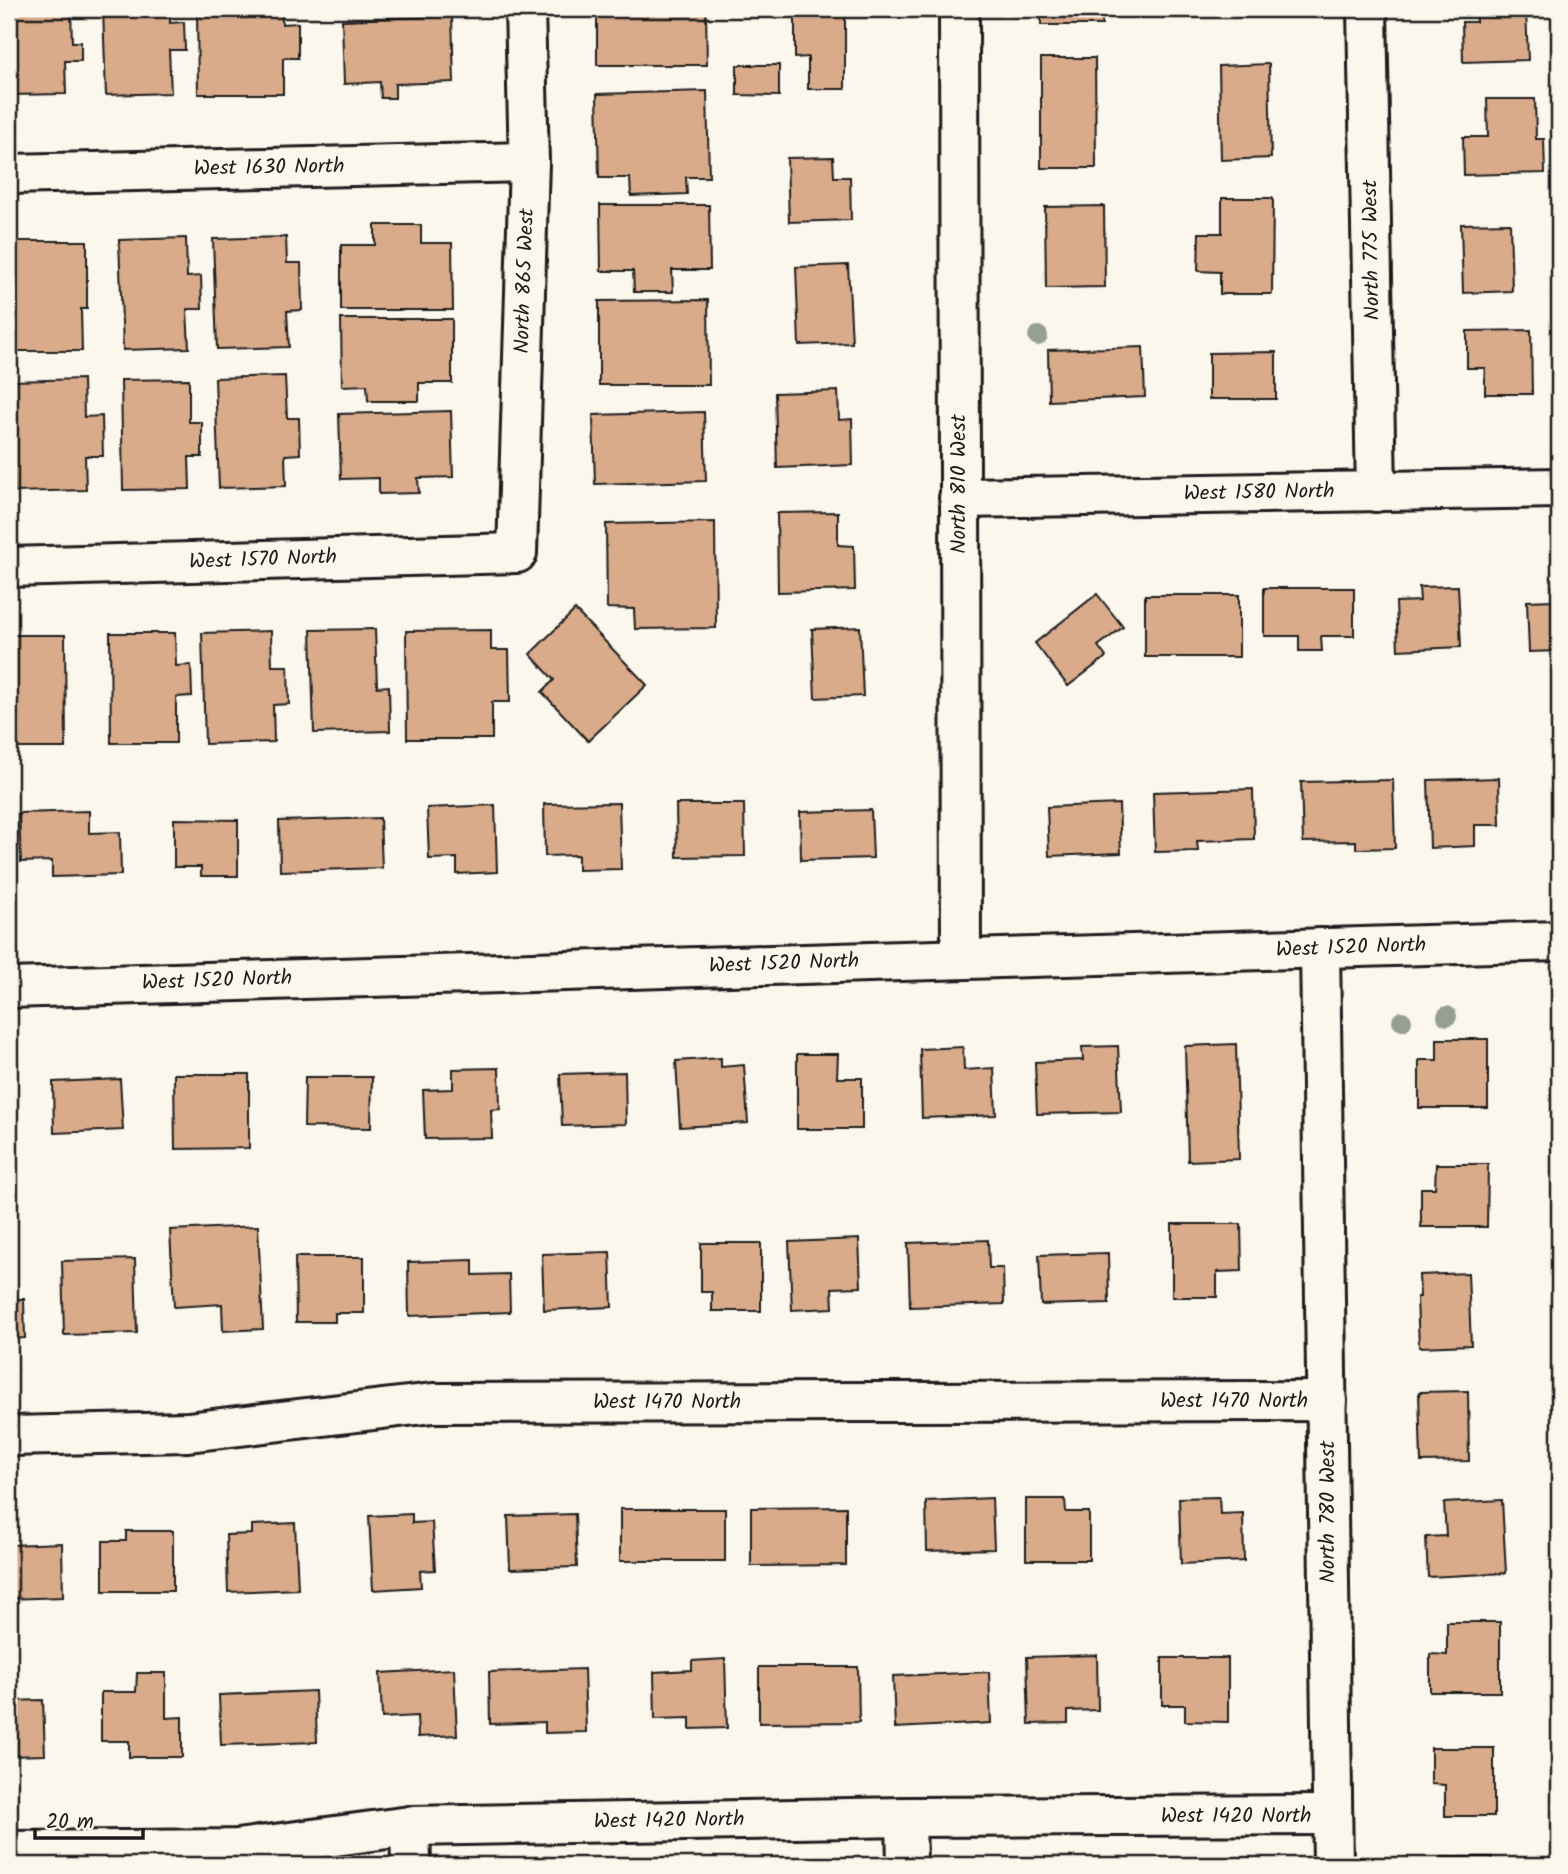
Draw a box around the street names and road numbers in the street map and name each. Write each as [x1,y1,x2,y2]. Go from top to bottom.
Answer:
street label: West 1630 North [193,150,345,186]
street label: North 775 West [1354,179,1390,321]
street label: North 865 West [506,207,544,354]
street label: North 810 West [943,413,976,554]
street label: West 1580 North [1183,475,1335,511]
street label: West 1570 North [189,541,337,579]
street label: West 1520 North [1275,929,1427,967]
street label: West 1520 North [708,945,860,983]
street label: West 1520 North [141,962,293,1000]
street label: West 1470 North [1160,1385,1308,1418]
street label: West 1470 North [593,1386,741,1419]
street label: North 780 West [1312,1440,1345,1583]
street label: West 1420 North [1161,1800,1311,1833]
street label: West 1420 North [593,1803,745,1839]

